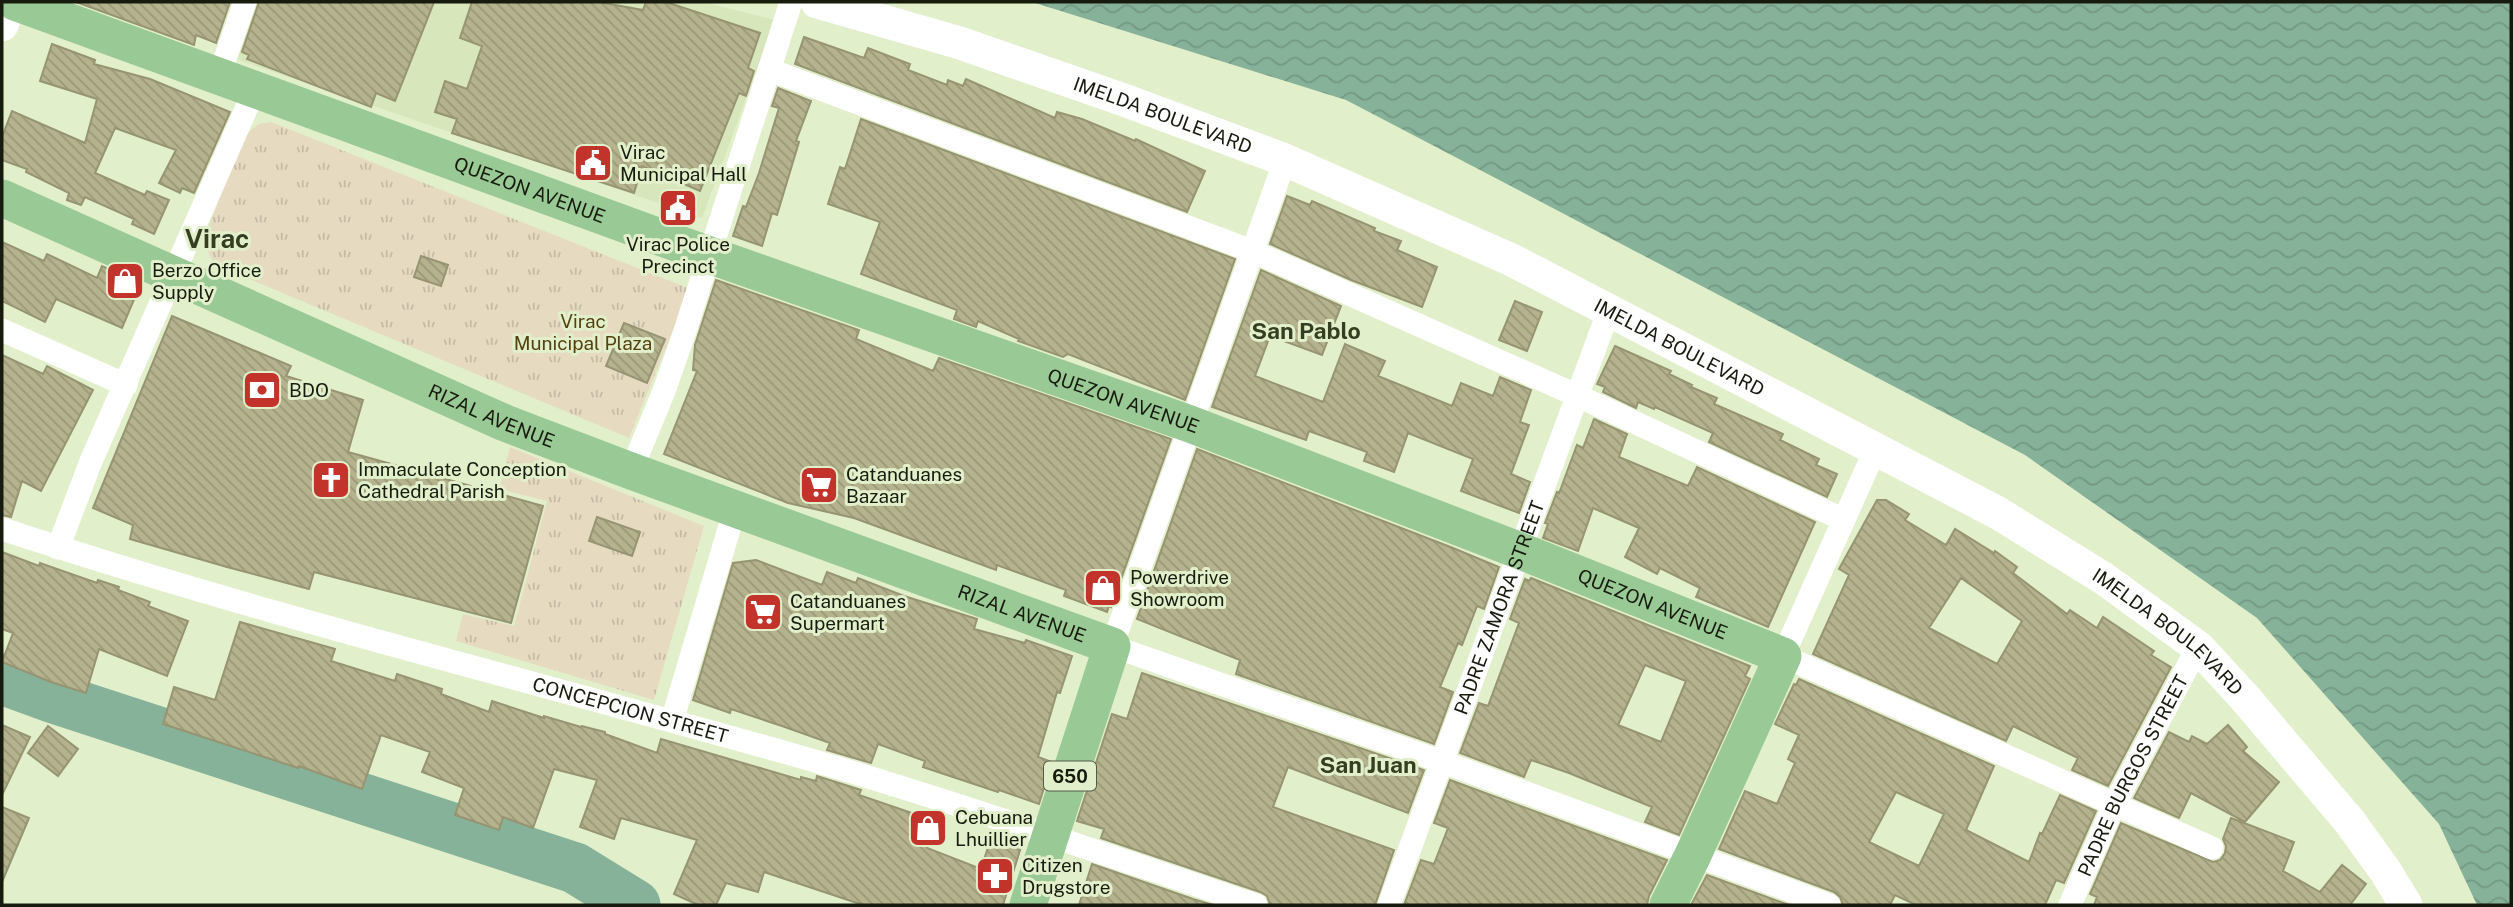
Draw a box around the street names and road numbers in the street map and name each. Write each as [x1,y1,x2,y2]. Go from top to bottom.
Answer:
street label: IMELDA BOULEVARD [1071,72,1255,158]
street label: QUEZON AVENUE [451,152,609,227]
street label: IMELDA BOULEVARD [1591,294,1768,400]
street label: QUEZON AVENUE [1045,364,1203,438]
street label: RIZAL AVENUE [425,379,558,452]
street label: PADRE ZAMORA STREET [1449,498,1548,718]
street label: IMELDA BOULEVARD [2089,563,2248,699]
street label: QUEZON AVENUE [1575,564,1731,644]
street label: RIZAL AVENUE [955,580,1089,647]
street label: PADRE BURGOS STREET [2073,671,2192,880]
street label: CONCEPCION STREET [530,673,731,747]
road number: 650 [1044,762,1096,790]

